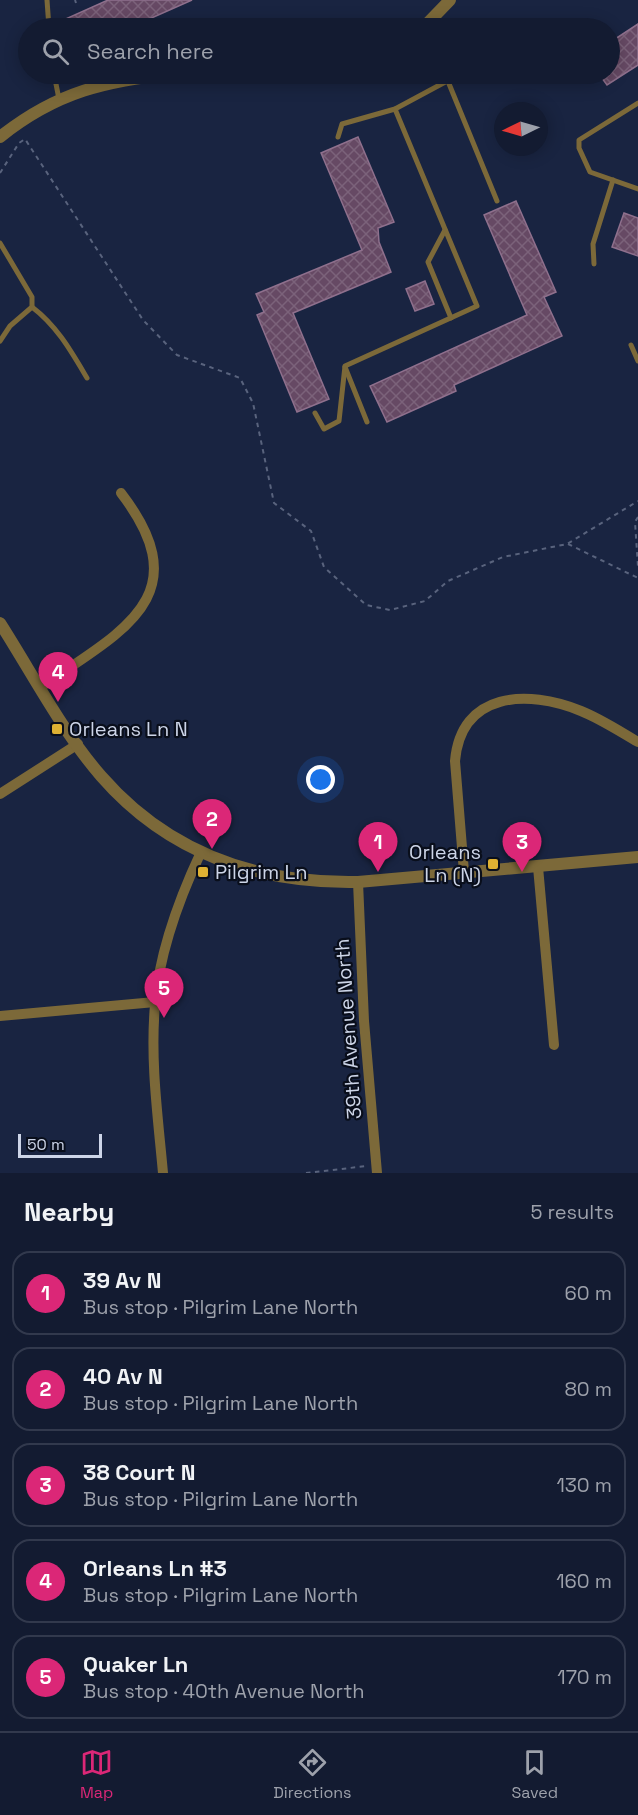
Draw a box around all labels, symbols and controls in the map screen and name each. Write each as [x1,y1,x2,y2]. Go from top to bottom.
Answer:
search box [18,18,620,84]
icon: search [39,35,72,68]
text: Search here [87,37,214,65]
north arrow [494,102,548,156]
pin: 4 [38,652,78,702]
place label: Orleans Ln N [69,716,188,742]
marker: Orleans Ln N [50,722,64,736]
your location [306,765,335,794]
pin: 2 [192,800,232,849]
pin: 1 [358,822,398,872]
pin: 3 [502,822,542,872]
place label: Orleans Ln (N) [409,839,481,888]
marker: Orleans Ln (N) [486,857,500,871]
place label: Pilgrim Ln [215,859,308,885]
marker: Pilgrim Ln [196,865,210,879]
street label: 39th Avenue North [329,938,367,1120]
pin: 5 [144,968,184,1018]
scale bar [18,1131,102,1158]
text: 50 m [27,1134,65,1155]
text: Nearby [24,1195,114,1229]
text: 5 results [530,1199,614,1225]
text: 39 Av N [83,1266,161,1294]
text: 1 [41,1280,50,1306]
text: 60 m [565,1280,612,1306]
text: Bus stop · Pilgrim Lane North [83,1294,358,1320]
text: 40 Av N [83,1362,163,1390]
text: 2 [40,1376,51,1402]
text: 80 m [564,1376,612,1402]
text: Bus stop · Pilgrim Lane North [83,1390,358,1416]
text: 38 Court N [83,1458,195,1486]
text: 3 [39,1472,52,1498]
text: 130 m [556,1472,612,1498]
text: Bus stop · Pilgrim Lane North [83,1486,358,1512]
text: Orleans Ln #3 [83,1554,227,1582]
text: 4 [39,1568,52,1594]
text: 160 m [556,1568,612,1594]
text: Bus stop · Pilgrim Lane North [83,1582,358,1608]
text: Quaker Ln [83,1650,188,1678]
text: 5 [40,1664,52,1690]
text: 170 m [557,1664,612,1690]
text: Bus stop · 40th Avenue North [83,1678,365,1704]
tab: Map [80,1746,113,1803]
tab: Directions [273,1746,352,1803]
tab: Saved [511,1746,558,1803]

